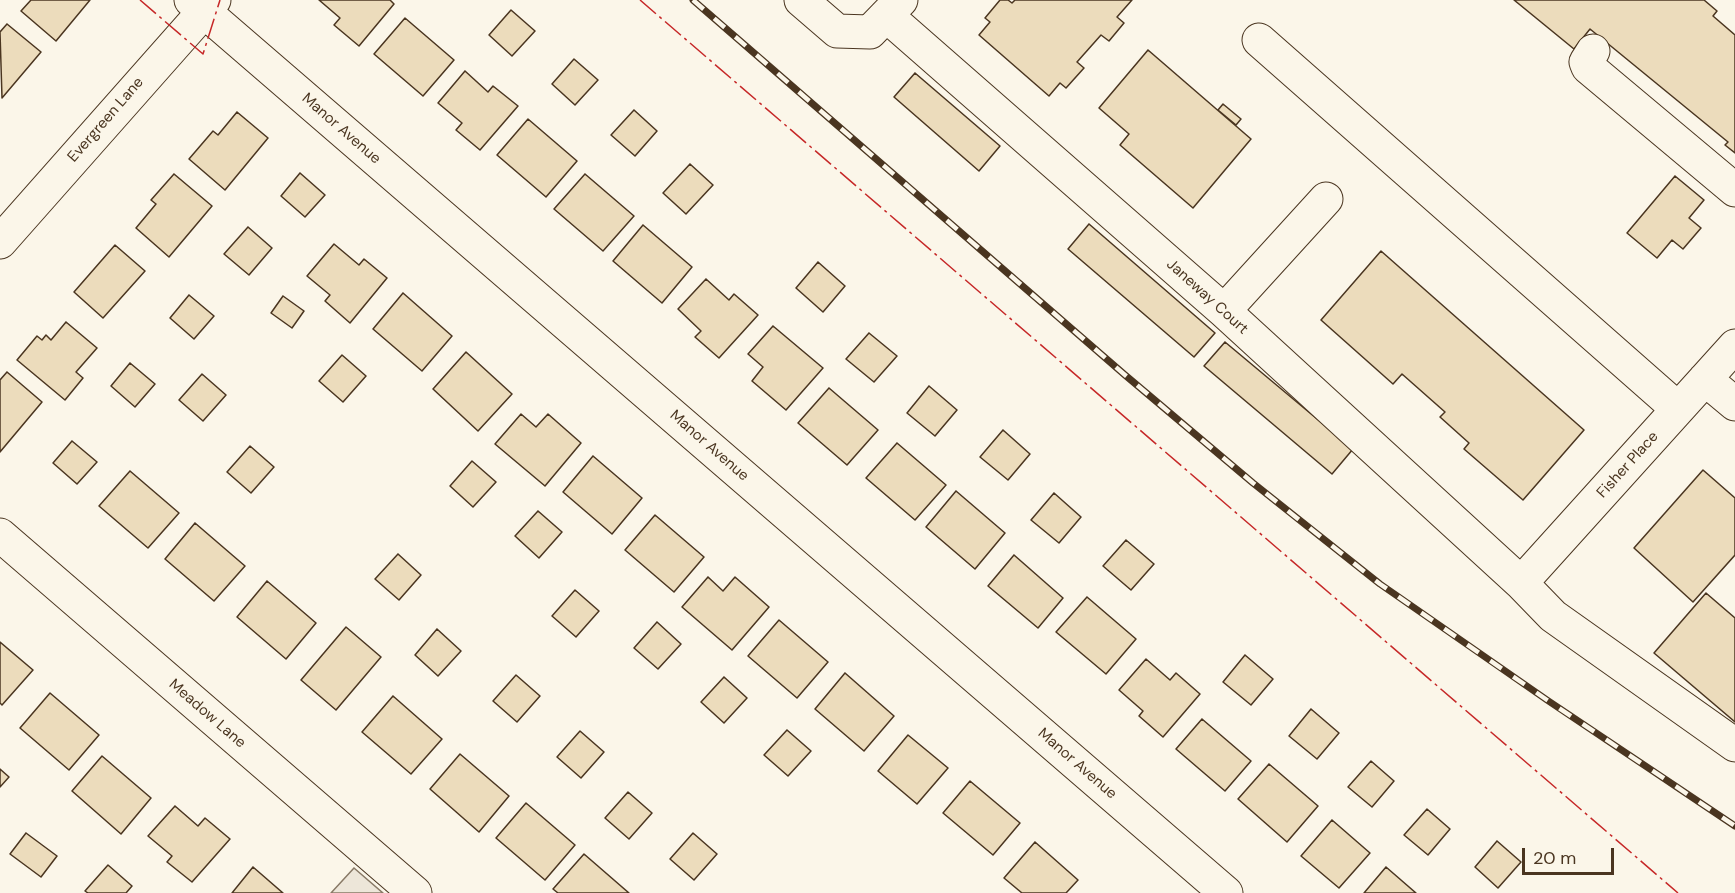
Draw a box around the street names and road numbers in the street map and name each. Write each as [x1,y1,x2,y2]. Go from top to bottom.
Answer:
street label: Evergreen Lane [64,74,148,166]
street label: Manor Avenue [298,90,384,168]
street label: Janeway Court [1162,256,1252,338]
street label: Manor Avenue [666,407,752,485]
street label: Fisher Place [1593,428,1663,502]
street label: Meadow Lane [165,676,249,752]
street label: Manor Avenue [1034,725,1120,803]

